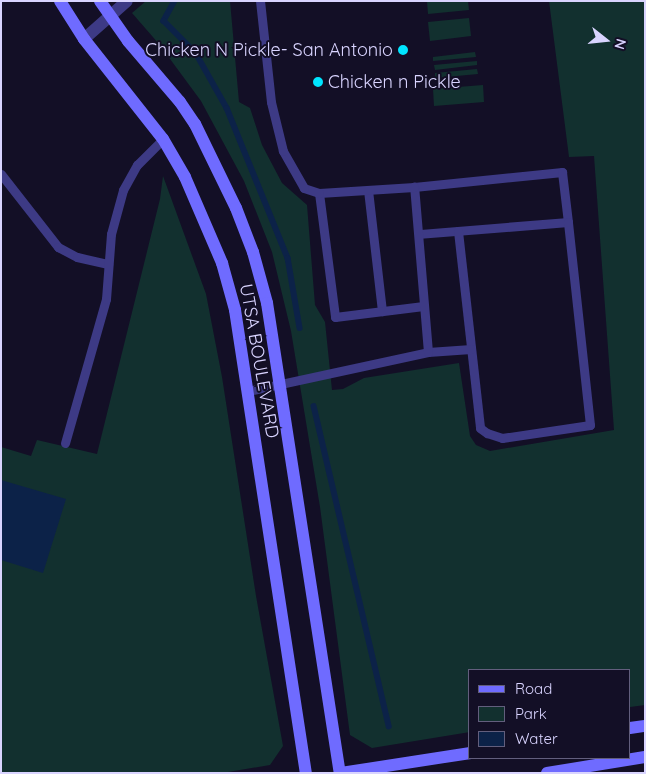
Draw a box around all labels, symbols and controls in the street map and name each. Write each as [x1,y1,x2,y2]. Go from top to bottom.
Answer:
north arrow [581,15,631,65]
text: N [610,37,630,52]
place label: Chicken N Pickle- San Antonio [145,39,393,61]
marker: Chicken N Pickle- San Antonio [397,44,409,56]
place label: Chicken n Pickle [328,71,461,93]
marker: Chicken n Pickle [312,76,324,88]
street label: UTSA BOULEVARD [235,282,283,440]
legend [468,669,631,759]
text: Road [515,679,552,698]
text: Park [515,704,547,723]
text: Water [515,729,558,748]

